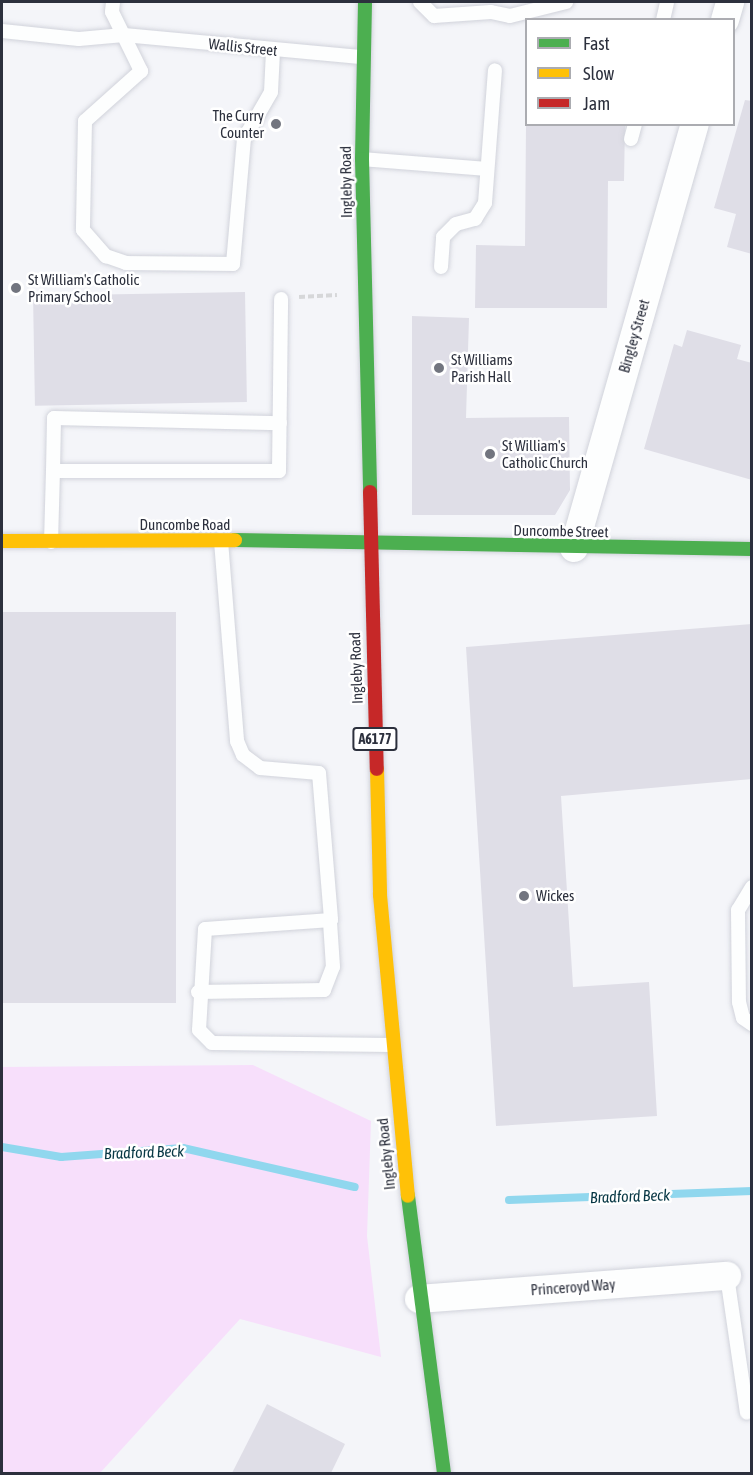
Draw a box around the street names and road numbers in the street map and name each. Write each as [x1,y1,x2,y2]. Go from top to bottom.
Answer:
street label: Wallis Street [208,34,278,60]
street label: Ingleby Road [336,146,356,218]
street label: Bingley Street [615,297,653,375]
street label: Duncombe Road [140,516,230,534]
street label: Duncombe Street [513,521,609,541]
street label: Ingleby Road [346,632,366,704]
road number: A6177 [351,728,399,750]
street label: Ingleby Road [373,1117,399,1191]
street label: Princeroyd Way [530,1275,616,1299]

